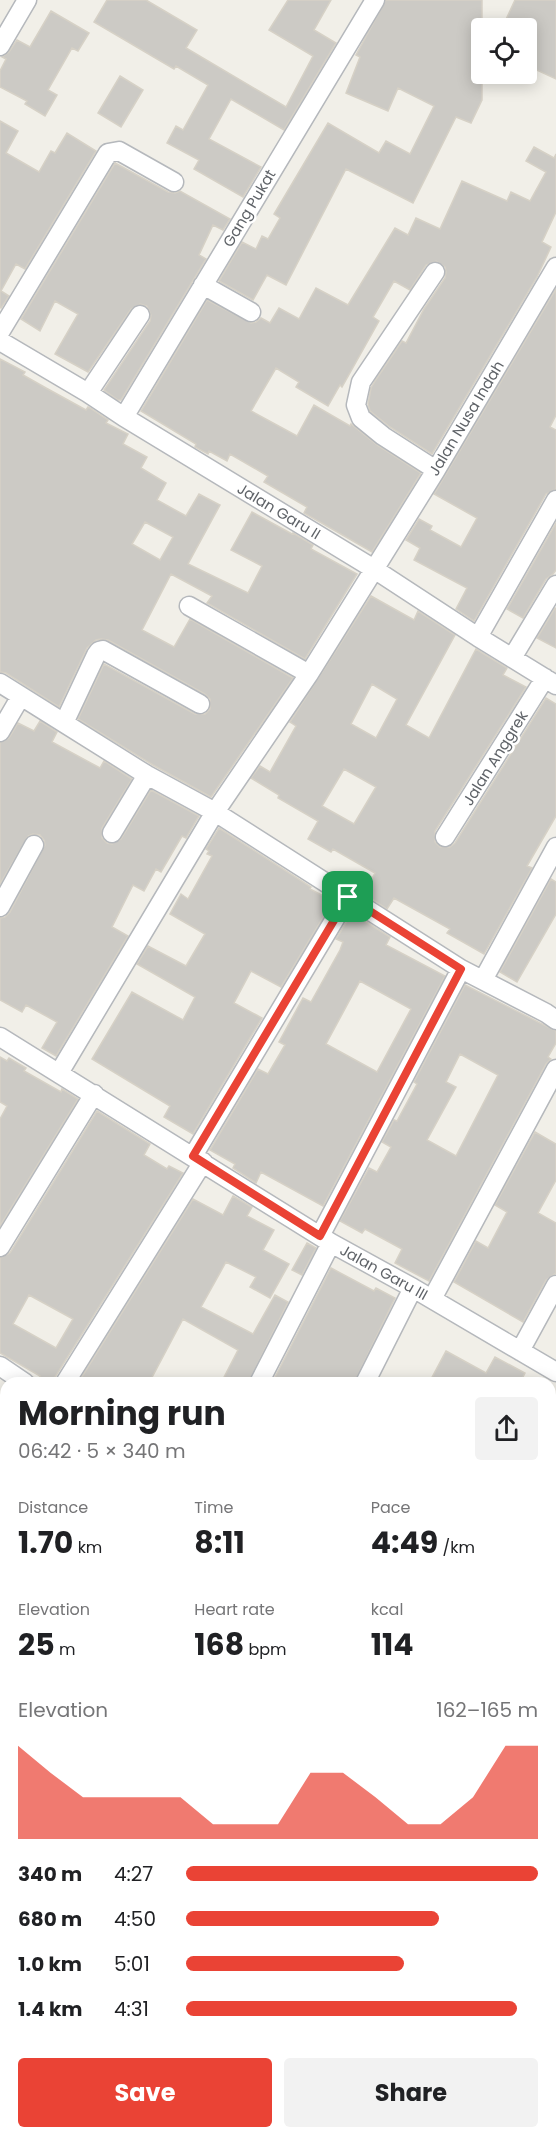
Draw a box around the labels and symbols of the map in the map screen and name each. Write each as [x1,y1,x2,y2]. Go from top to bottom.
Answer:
street label: Gang Pukat [218,165,280,251]
street label: Jalan Nusa Indah [423,357,509,479]
street label: Jalan Garu II [233,478,325,544]
street label: Jalan Anggrek [457,706,533,809]
pin [322,871,373,922]
street label: Jalan Garu III [336,1239,432,1305]

